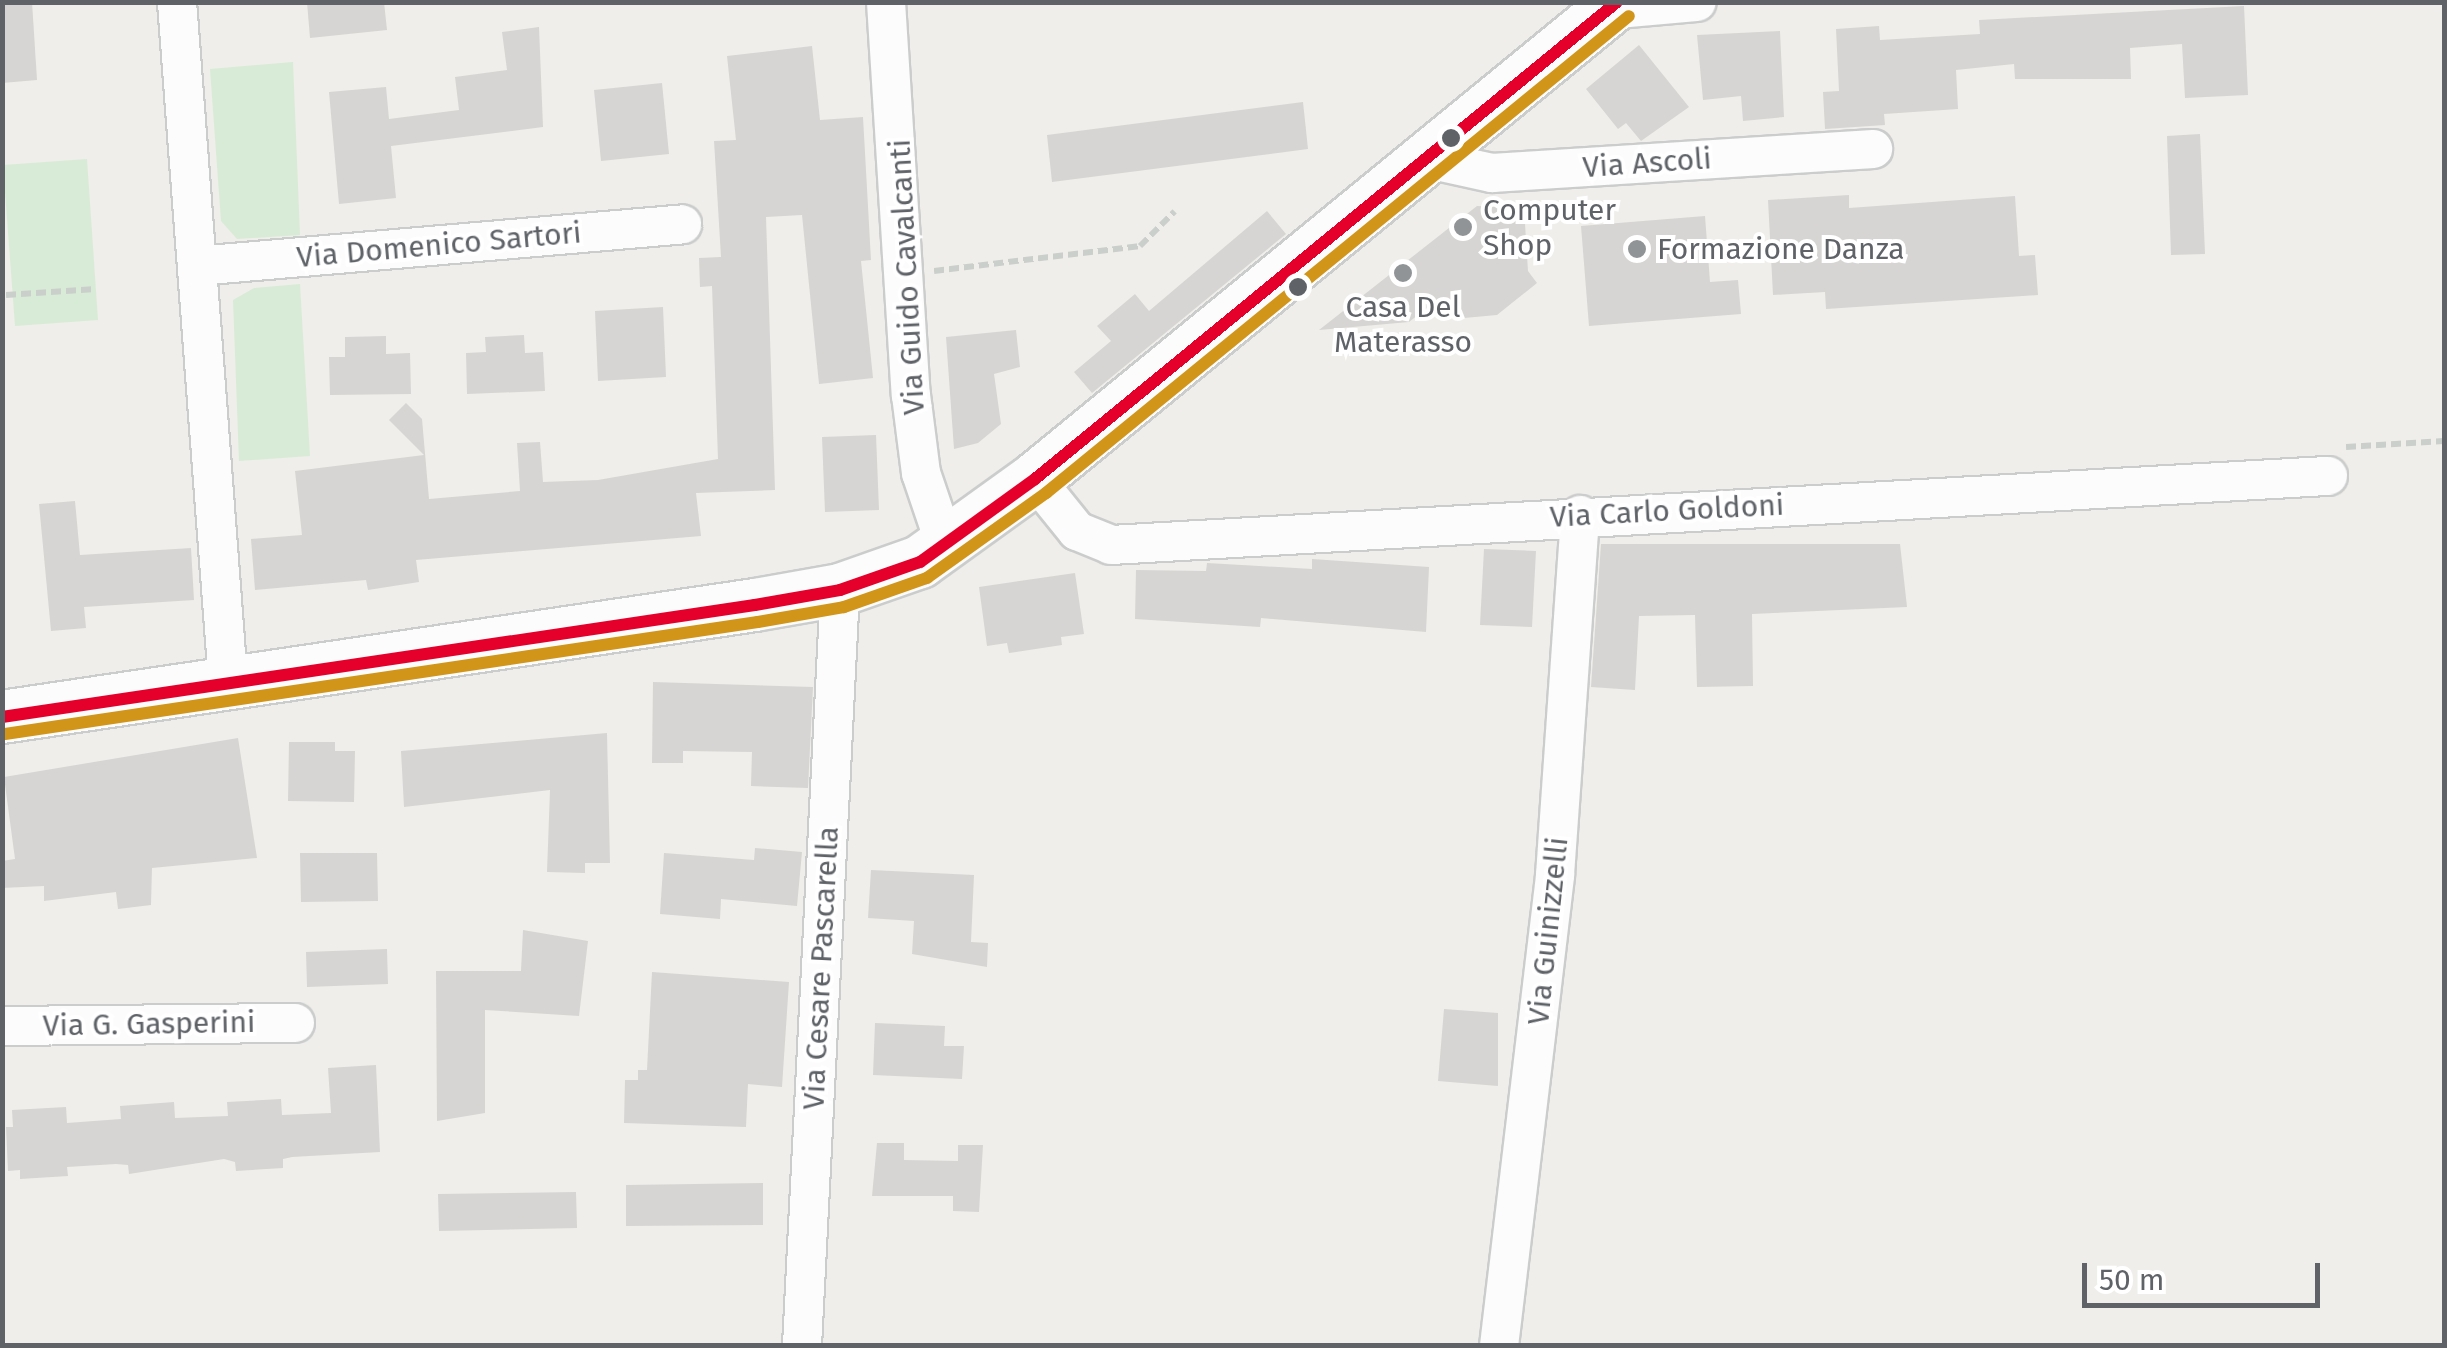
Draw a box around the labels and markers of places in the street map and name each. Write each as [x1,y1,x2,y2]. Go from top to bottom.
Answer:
unlabelled marker [1441,128,1461,148]
place label: Computer Shop [1483,192,1616,262]
marker: Computer Shop [1452,216,1474,238]
place label: Formazione Danza [1657,231,1905,267]
marker: Formazione Danza [1626,238,1648,260]
marker: Casa Del Materasso [1392,262,1414,284]
unlabelled marker [1288,277,1308,297]
place label: Casa Del Materasso [1334,289,1472,360]

